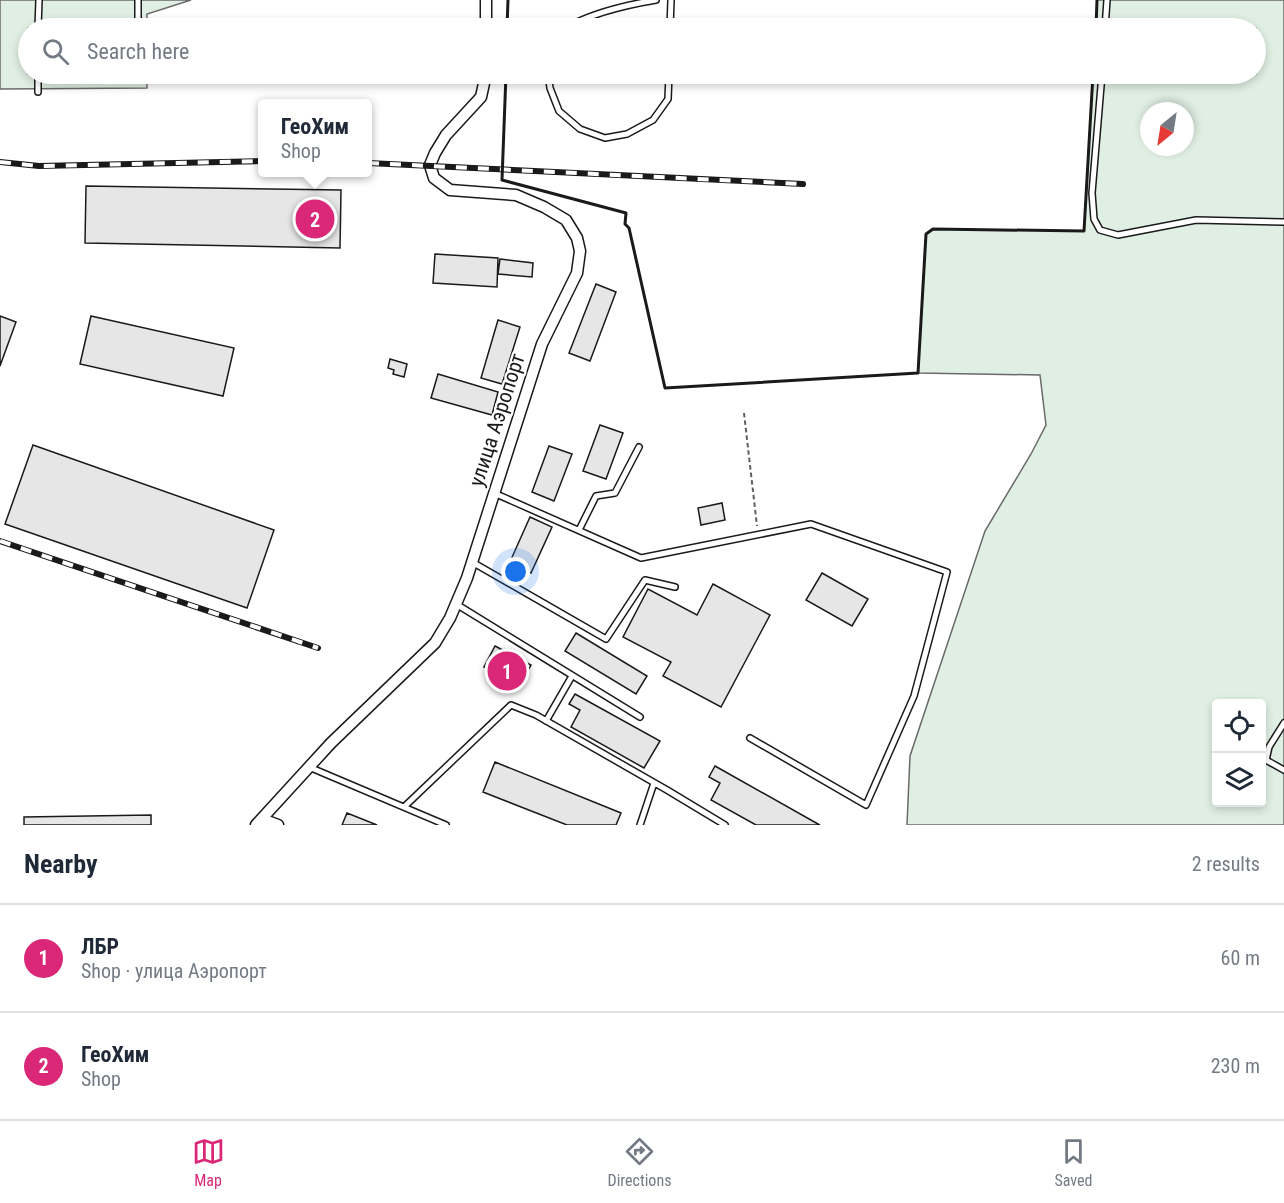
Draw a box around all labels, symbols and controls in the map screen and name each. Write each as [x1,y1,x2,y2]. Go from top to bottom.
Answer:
search box [18,18,1266,84]
icon: search [39,35,72,68]
text: Search here [87,39,189,64]
popup [258,99,372,177]
north arrow [1140,102,1194,156]
text: ГеоХим [281,114,349,139]
text: Shop [281,139,321,163]
pin: 2 [296,196,334,242]
street label: улица Аэропорт [464,350,530,489]
your location [501,557,530,586]
pin: 1 [488,648,526,694]
map controls [1212,699,1266,807]
button: locate [1212,699,1266,753]
button: layers [1212,753,1266,807]
text: Nearby [24,849,98,879]
text: 2 results [1192,852,1260,876]
text: ЛБР [81,934,119,959]
text: 1 [38,946,49,970]
text: 60 m [1221,946,1260,970]
text: Shop · улица Аэропорт [81,959,267,983]
text: ГеоХим [81,1042,149,1067]
text: 2 [38,1054,49,1078]
text: 230 m [1211,1054,1260,1078]
text: Shop [81,1067,121,1091]
tab: Map [192,1135,225,1190]
tab: Directions [608,1135,671,1190]
tab: Saved [1054,1135,1092,1190]

